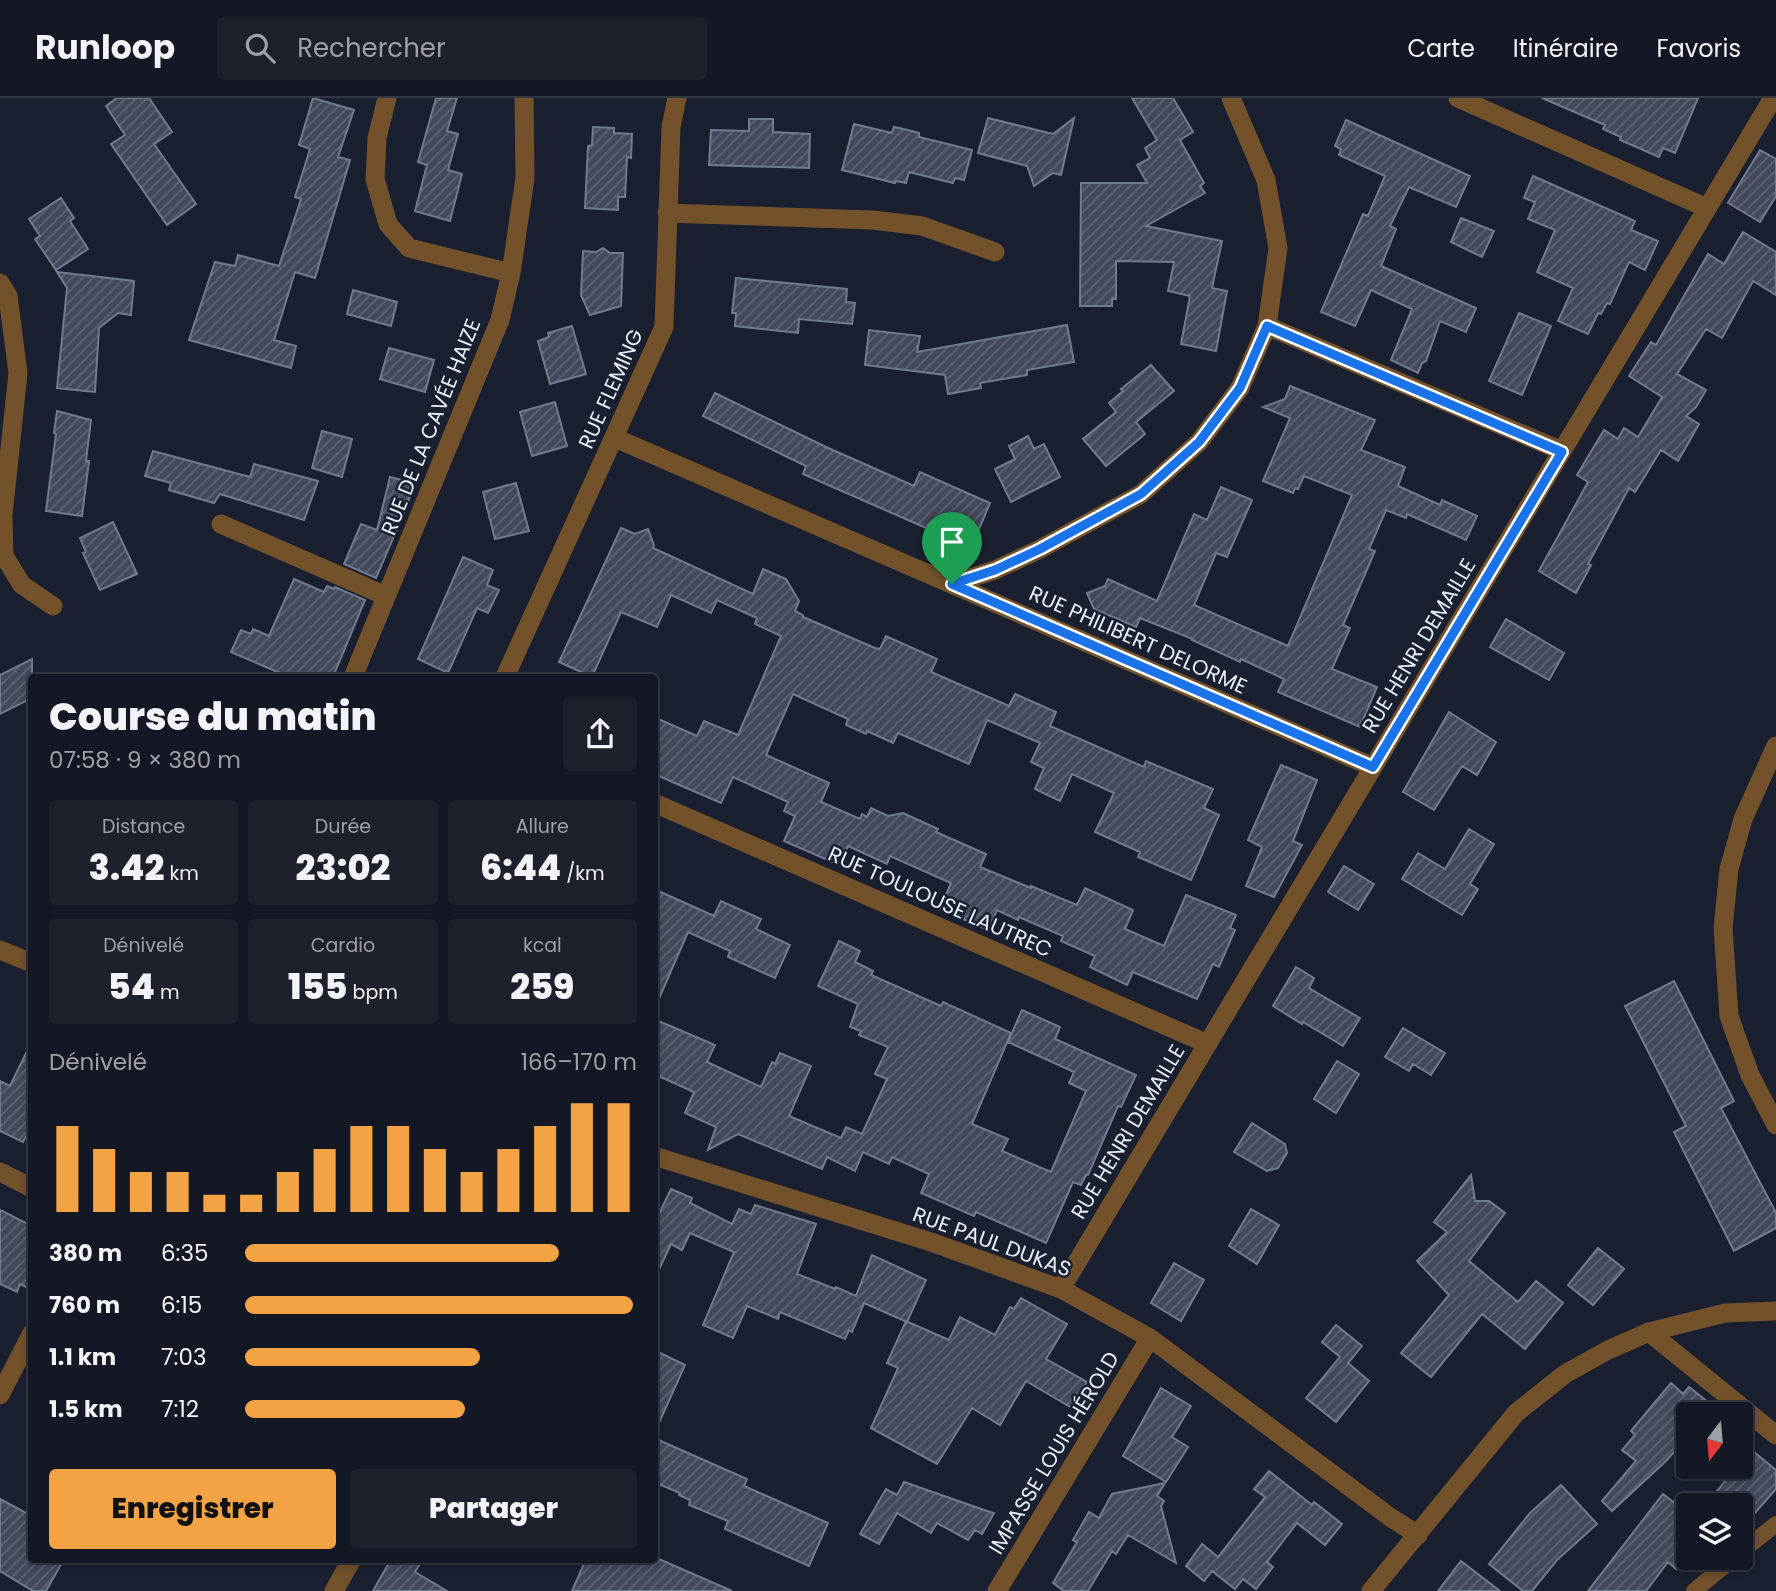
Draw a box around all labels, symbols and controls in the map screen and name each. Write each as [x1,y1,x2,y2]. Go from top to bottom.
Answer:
search box [217,17,707,80]
text: Runloop [35,24,175,71]
icon: search [241,29,279,67]
text: Rechercher [297,30,446,66]
text: Carte [1407,32,1475,65]
text: Itinéraire [1513,32,1618,65]
text: Favoris [1656,32,1741,65]
street label: RUE DE LA CAVÉE HAIZE [374,314,487,539]
street label: RUE FLEMING [571,324,650,453]
pin [922,512,982,584]
icon: arrive [933,523,971,561]
street label: RUE HENRI DEMAILLE [1355,553,1482,738]
street label: RUE PHILIBERT DELORME [1025,578,1252,701]
text: Course du matin [49,690,377,743]
button: share [563,697,637,771]
text: 07:58 · 9 × 380 m [49,744,241,776]
text: Distance [102,813,185,840]
text: Durée [315,813,371,840]
text: Allure [516,813,569,840]
street label: RUE TOULOUSE LAUTREC [824,839,1057,964]
text: 3.42 [88,843,164,892]
text: 23:02 [296,843,390,892]
text: 6:44 [480,843,561,892]
text: km [164,860,199,887]
text: /km [561,860,605,887]
text: Dénivelé [103,932,184,959]
text: Cardio [311,932,375,959]
text: kcal [523,932,562,959]
text: 54 [108,962,155,1011]
text: 155 [288,962,348,1011]
text: 259 [510,962,574,1011]
text: m [155,979,180,1006]
text: bpm [348,979,398,1006]
street label: RUE HENRI DEMAILLE [1064,1039,1191,1224]
text: Dénivelé [49,1046,147,1078]
text: 166–170 m [521,1046,637,1078]
street label: RUE PAUL DUKAS [909,1199,1075,1284]
text: 380 m [49,1237,122,1269]
text: 6:35 [161,1237,209,1269]
text: 760 m [49,1289,120,1321]
text: 6:15 [161,1289,202,1321]
text: 1.1 km [49,1341,116,1373]
text: 7:03 [161,1341,206,1373]
street label: IMPASSE LOUIS HÉROLD [981,1346,1126,1560]
text: 1.5 km [49,1393,123,1425]
text: 7:12 [161,1393,199,1425]
north arrow [1676,1402,1754,1479]
map controls [1676,1402,1753,1570]
button: Enregistrer [49,1469,336,1549]
button: Partager [350,1469,637,1549]
button: layers [1676,1493,1753,1570]

